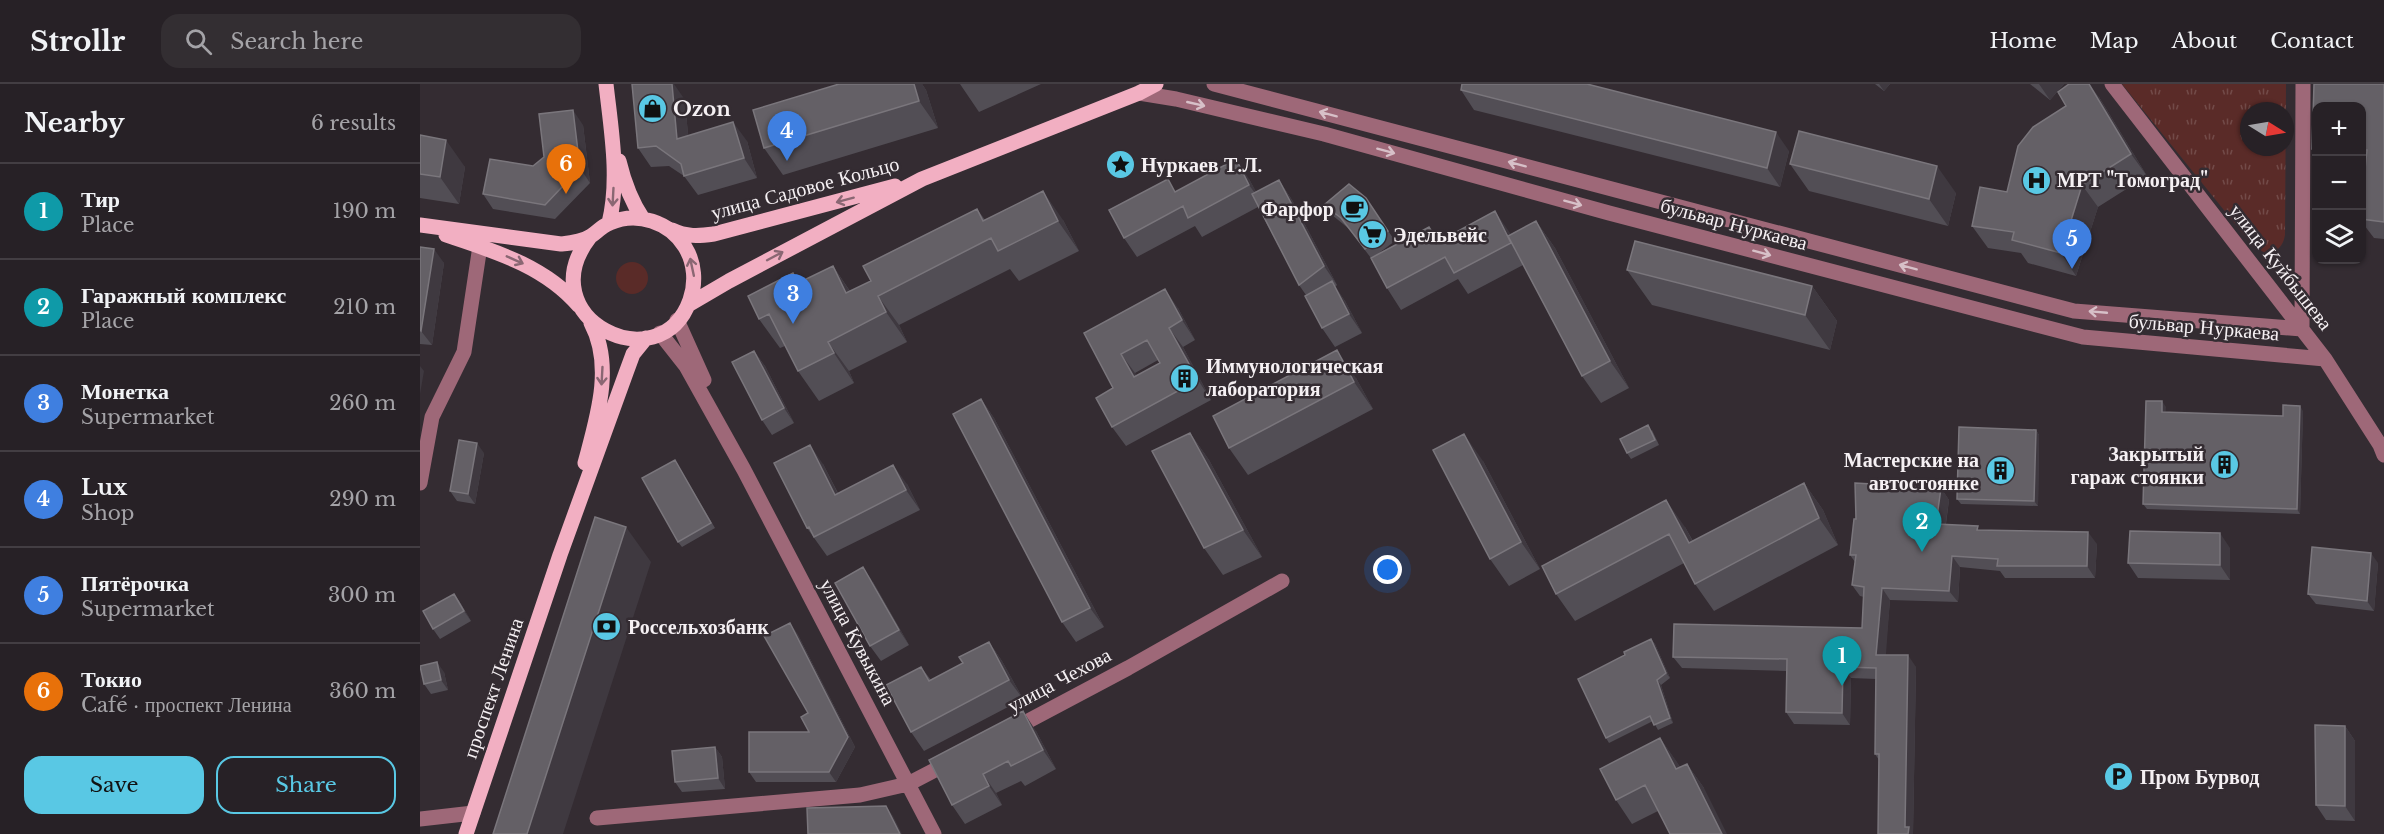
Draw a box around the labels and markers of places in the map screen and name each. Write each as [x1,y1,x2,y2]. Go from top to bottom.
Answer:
shop icon: Ozon [636,93,668,125]
place label: Ozon [673,97,731,121]
pin: 4 [768,112,806,161]
pin: 6 [546,144,586,194]
place icon: Нуркаев Т.Л. [1104,149,1136,181]
place label: Нуркаев Т.Л. [1141,153,1263,177]
hospital icon: МРТ "Томоград" [2020,164,2052,196]
place label: МРТ "Томоград" [2057,168,2208,192]
cafe icon: Фарфор [1339,193,1371,225]
place label: Фарфор [1261,197,1334,221]
supermarket icon: Эдельвейс [1356,219,1388,251]
pin: 5 [2052,220,2092,269]
place label: Эдельвейс [1393,223,1487,247]
pin: 3 [774,274,812,324]
place label: Иммунологическая лаборатория [1206,354,1383,401]
building icon: Иммунологическая лаборатория [1169,362,1201,394]
place label: Закрытый гараж стоянки [2071,442,2204,489]
place label: Мастерские на автостоянке [1844,448,1979,495]
building icon: Закрытый гараж стоянки [2209,449,2241,481]
building icon: Мастерские на автостоянке [1984,455,2016,487]
pin: 2 [1902,502,1942,552]
bank icon: Россельхозбанк [591,611,623,643]
place label: Россельхозбанк [628,615,769,639]
pin: 1 [1822,636,1862,686]
parking icon: Пром Бурвод [2103,761,2135,793]
place label: Пром Бурвод [2140,765,2259,789]

